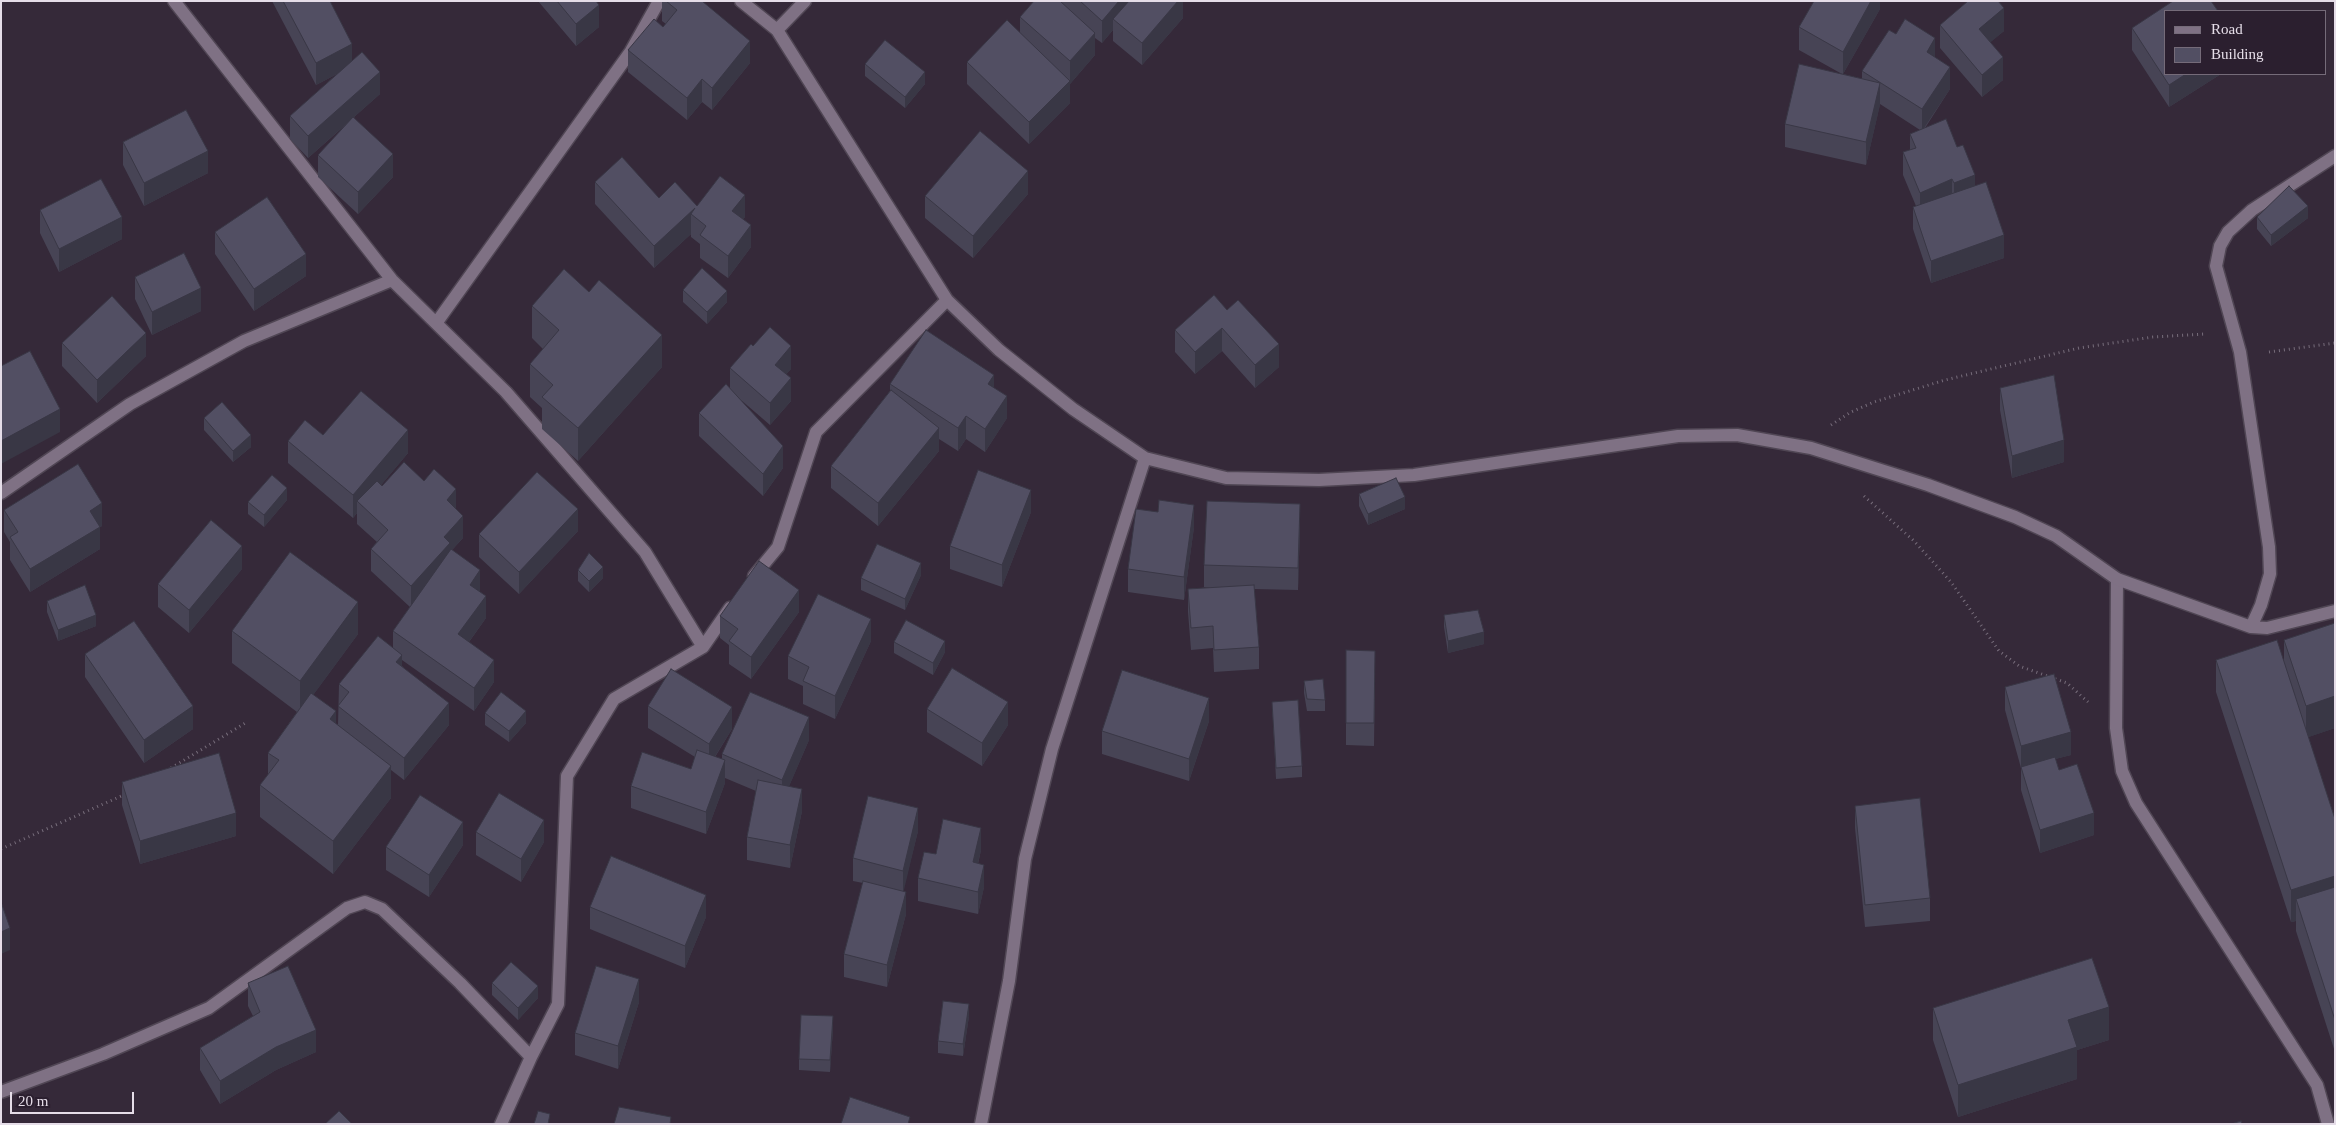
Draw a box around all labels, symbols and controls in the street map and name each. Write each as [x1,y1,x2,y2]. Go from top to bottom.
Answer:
legend [2164,10,2326,75]
text: Road [2211,21,2243,37]
text: Building [2211,46,2264,62]
scale bar [12,1082,136,1114]
text: 20 m [18,1093,48,1109]

